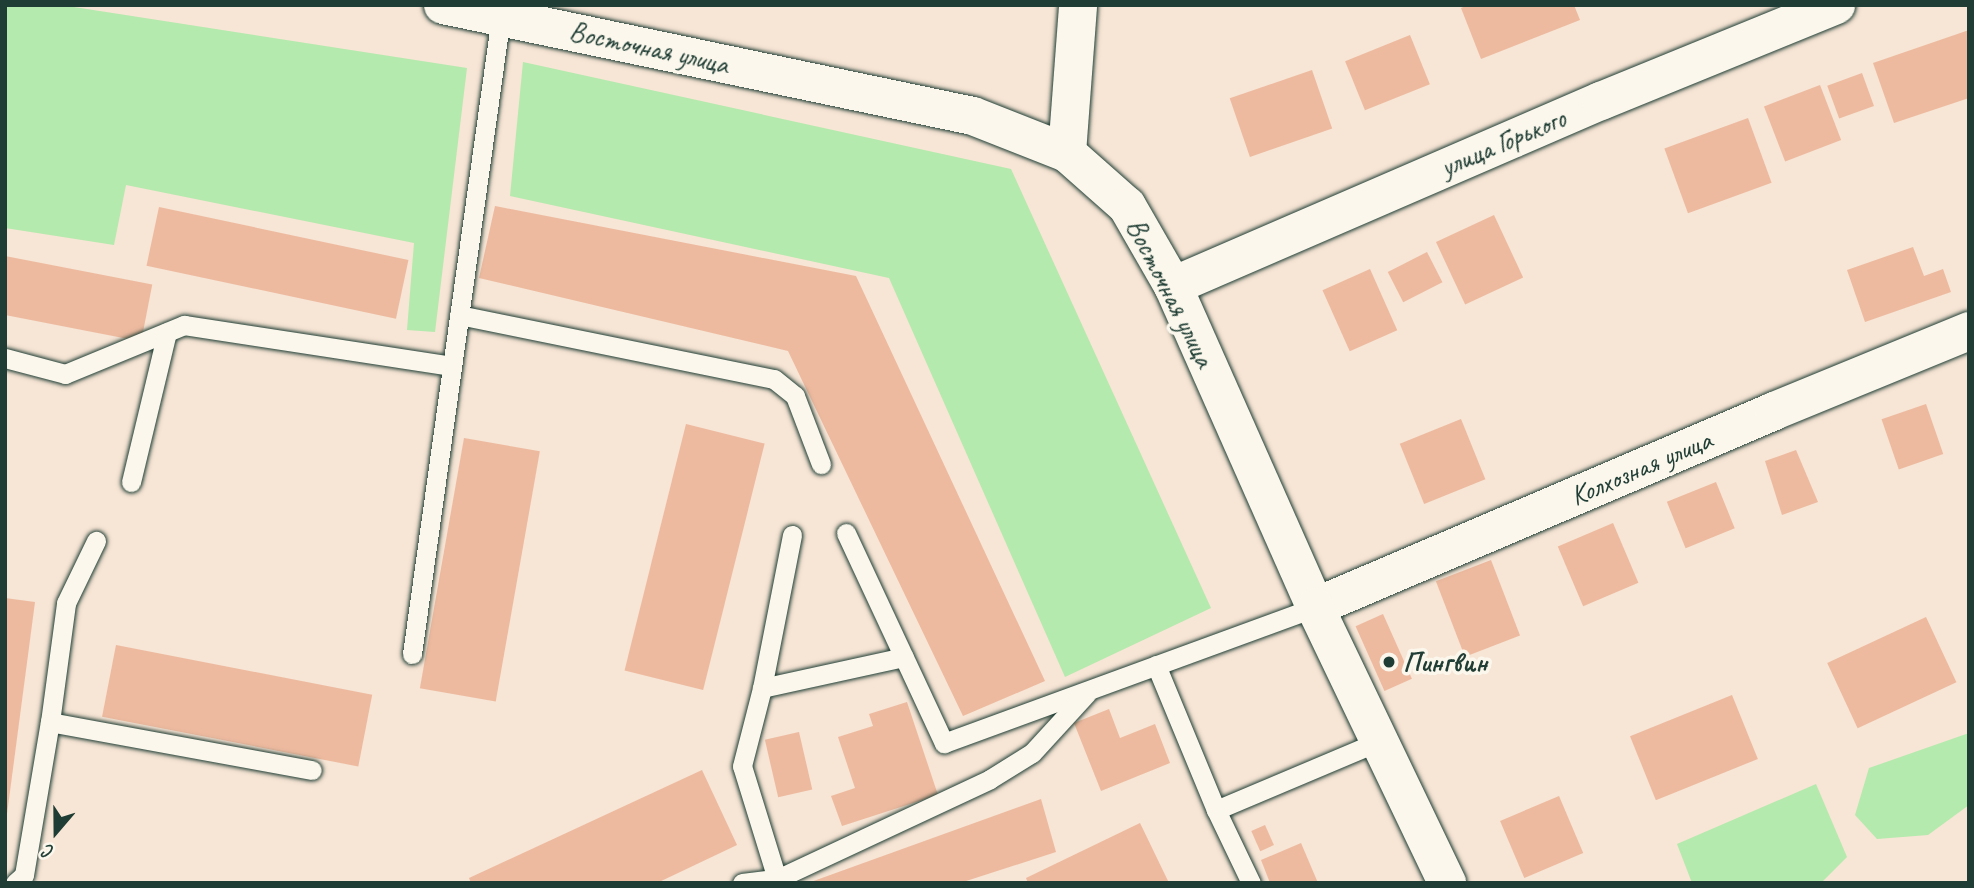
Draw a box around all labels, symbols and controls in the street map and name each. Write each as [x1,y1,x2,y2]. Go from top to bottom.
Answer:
street label: Восточная улица [565,14,733,82]
street label: улица Горького [1436,102,1570,184]
street label: Восточная улица [1118,212,1222,374]
street label: Колхозная улица [1564,423,1718,513]
place label: Пингвин [1403,645,1487,679]
marker: Пингвин [1381,654,1397,670]
north arrow [21,797,91,867]
text: С [40,839,57,865]

